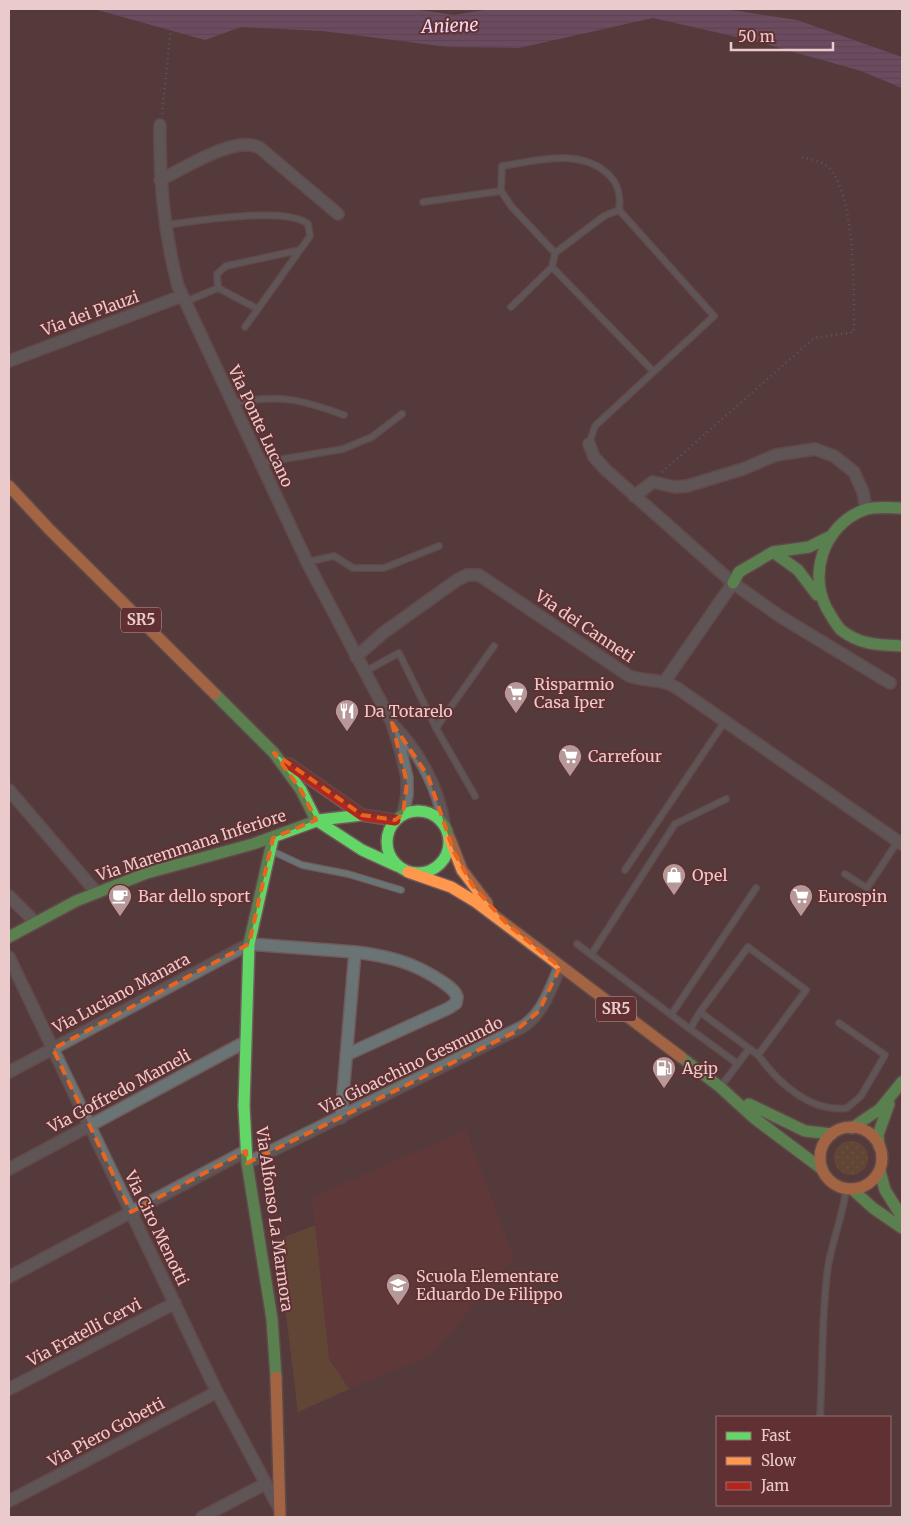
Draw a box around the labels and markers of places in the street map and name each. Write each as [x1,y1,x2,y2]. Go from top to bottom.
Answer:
place label: Risparmio Casa Iper [534,674,614,712]
supermarket icon: Risparmio Casa Iper [503,680,529,714]
restaurant icon: Da Totarelo [334,698,360,732]
place label: Da Totarelo [364,701,453,721]
supermarket icon: Carrefour [557,743,583,777]
place label: Carrefour [588,746,662,766]
shop icon: Opel [661,862,687,896]
place label: Opel [692,865,727,885]
cafe icon: Bar dello sport [107,883,133,917]
supermarket icon: Eurospin [788,883,814,917]
place label: Bar dello sport [138,886,251,906]
place label: Eurospin [818,886,888,906]
fuel station icon: Agip [651,1055,677,1089]
place label: Agip [681,1058,718,1078]
place label: Scuola Elementare Eduardo De Filippo [416,1266,563,1304]
school or university icon: Scuola Elementare Eduardo De Filippo [385,1272,411,1306]

